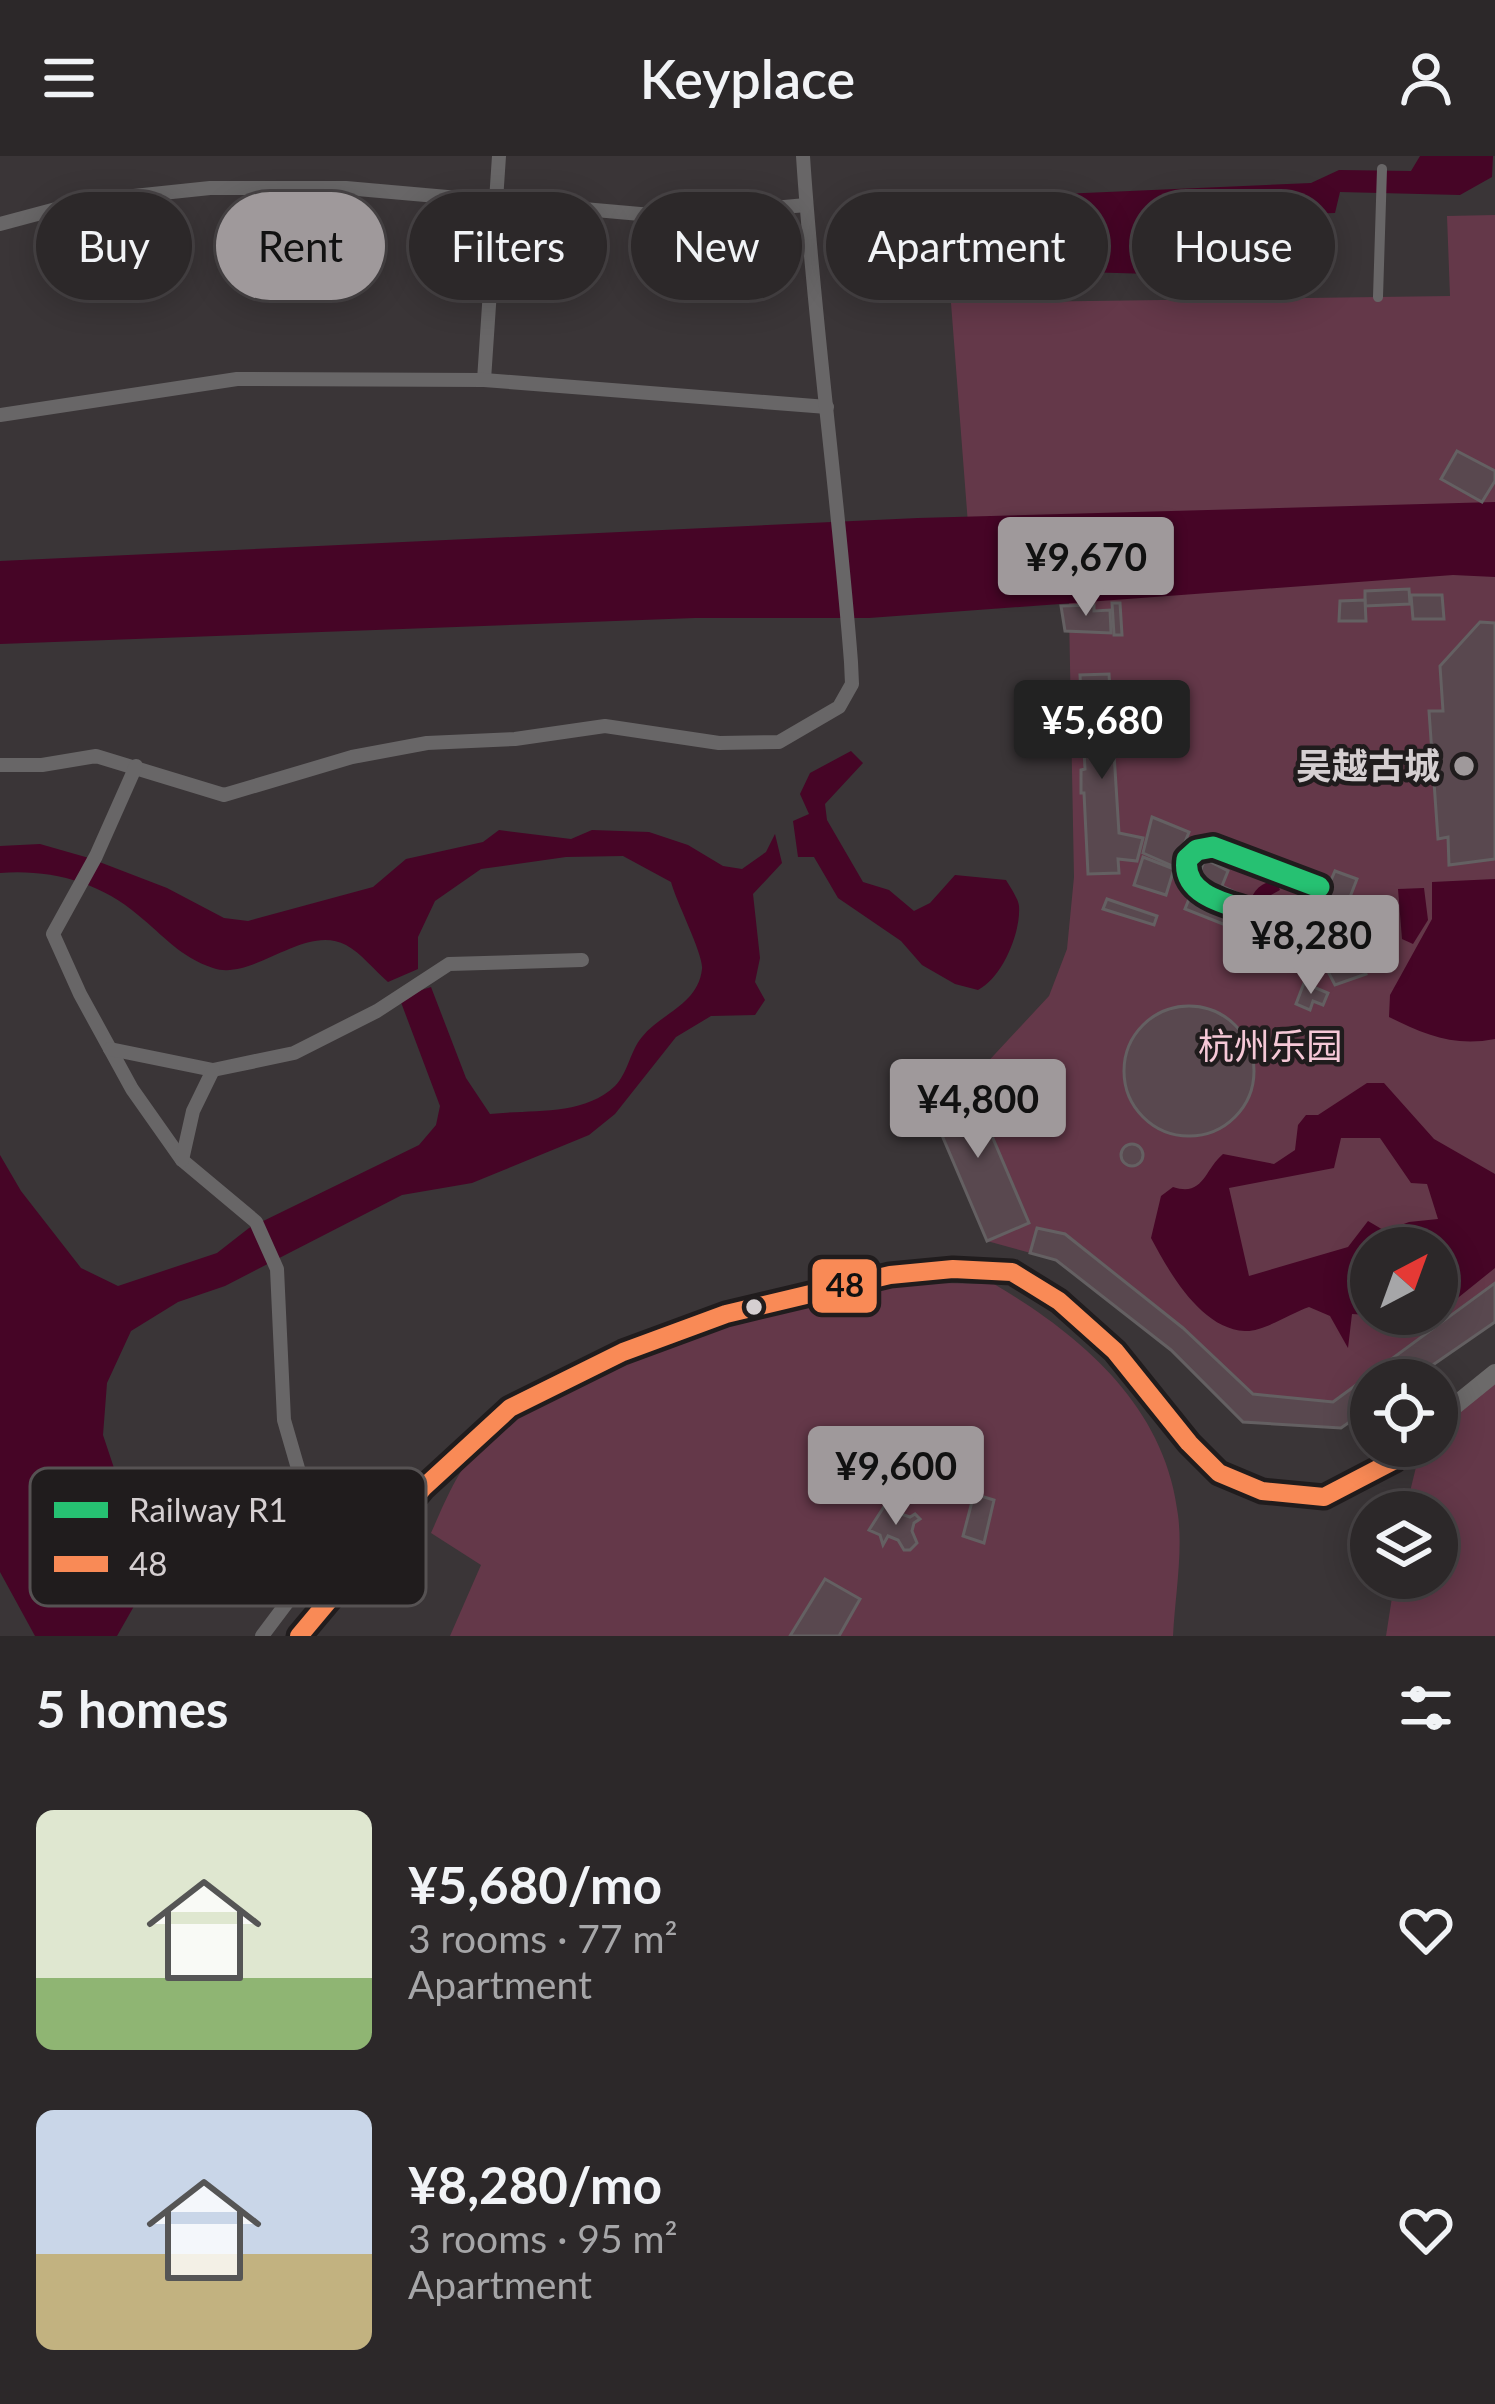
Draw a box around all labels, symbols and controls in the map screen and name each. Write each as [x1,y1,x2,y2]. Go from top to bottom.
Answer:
icon: menu [36,45,102,111]
icon: person [1393,45,1459,111]
text: Keyplace [640,46,855,111]
chip: Buy [36,192,192,300]
chip: Rent [216,192,385,300]
chip: Filters [409,192,607,300]
chip: New [631,192,802,300]
chip: Apartment [826,192,1108,300]
chip: House [1132,192,1335,300]
pin: ¥9,670 [988,517,1184,619]
text: ¥9,670 [1025,533,1147,579]
pin: ¥5,680 [1004,680,1200,782]
text: ¥5,680 [1041,696,1163,742]
place label: 吴越古城 [1296,743,1440,787]
marker: 吴越古城 [1451,753,1477,779]
pin: ¥8,280 [1213,895,1409,997]
text: ¥8,280 [1250,911,1372,957]
park label: 杭州乐园 [1198,1023,1342,1067]
pin: ¥4,800 [880,1059,1076,1161]
text: ¥4,800 [917,1075,1039,1121]
north arrow [1350,1227,1458,1335]
map controls [1350,1227,1458,1599]
line badge: 48 [810,1257,879,1315]
text: 48 [826,1264,864,1304]
unlabelled marker [743,1296,765,1318]
button: locate [1350,1359,1458,1467]
pin: ¥9,600 [798,1426,994,1528]
text: ¥9,600 [835,1442,957,1488]
legend [30,1468,426,1606]
text: Railway R1 [129,1489,288,1529]
button: layers [1350,1491,1458,1599]
text: 48 [129,1543,167,1583]
icon: filters [1393,1675,1459,1741]
text: 5 homes [36,1678,228,1739]
text: ¥5,680/mo [408,1854,662,1915]
icon: home [132,1858,276,2002]
icon: heart [1393,1897,1459,1963]
text: 3 rooms · 77 m² [408,1915,678,1961]
text: Apartment [408,1961,592,2007]
text: ¥8,280/mo [408,2154,662,2215]
icon: home [132,2158,276,2302]
icon: heart [1393,2197,1459,2263]
text: 3 rooms · 95 m² [408,2215,678,2261]
text: Apartment [408,2261,592,2307]

